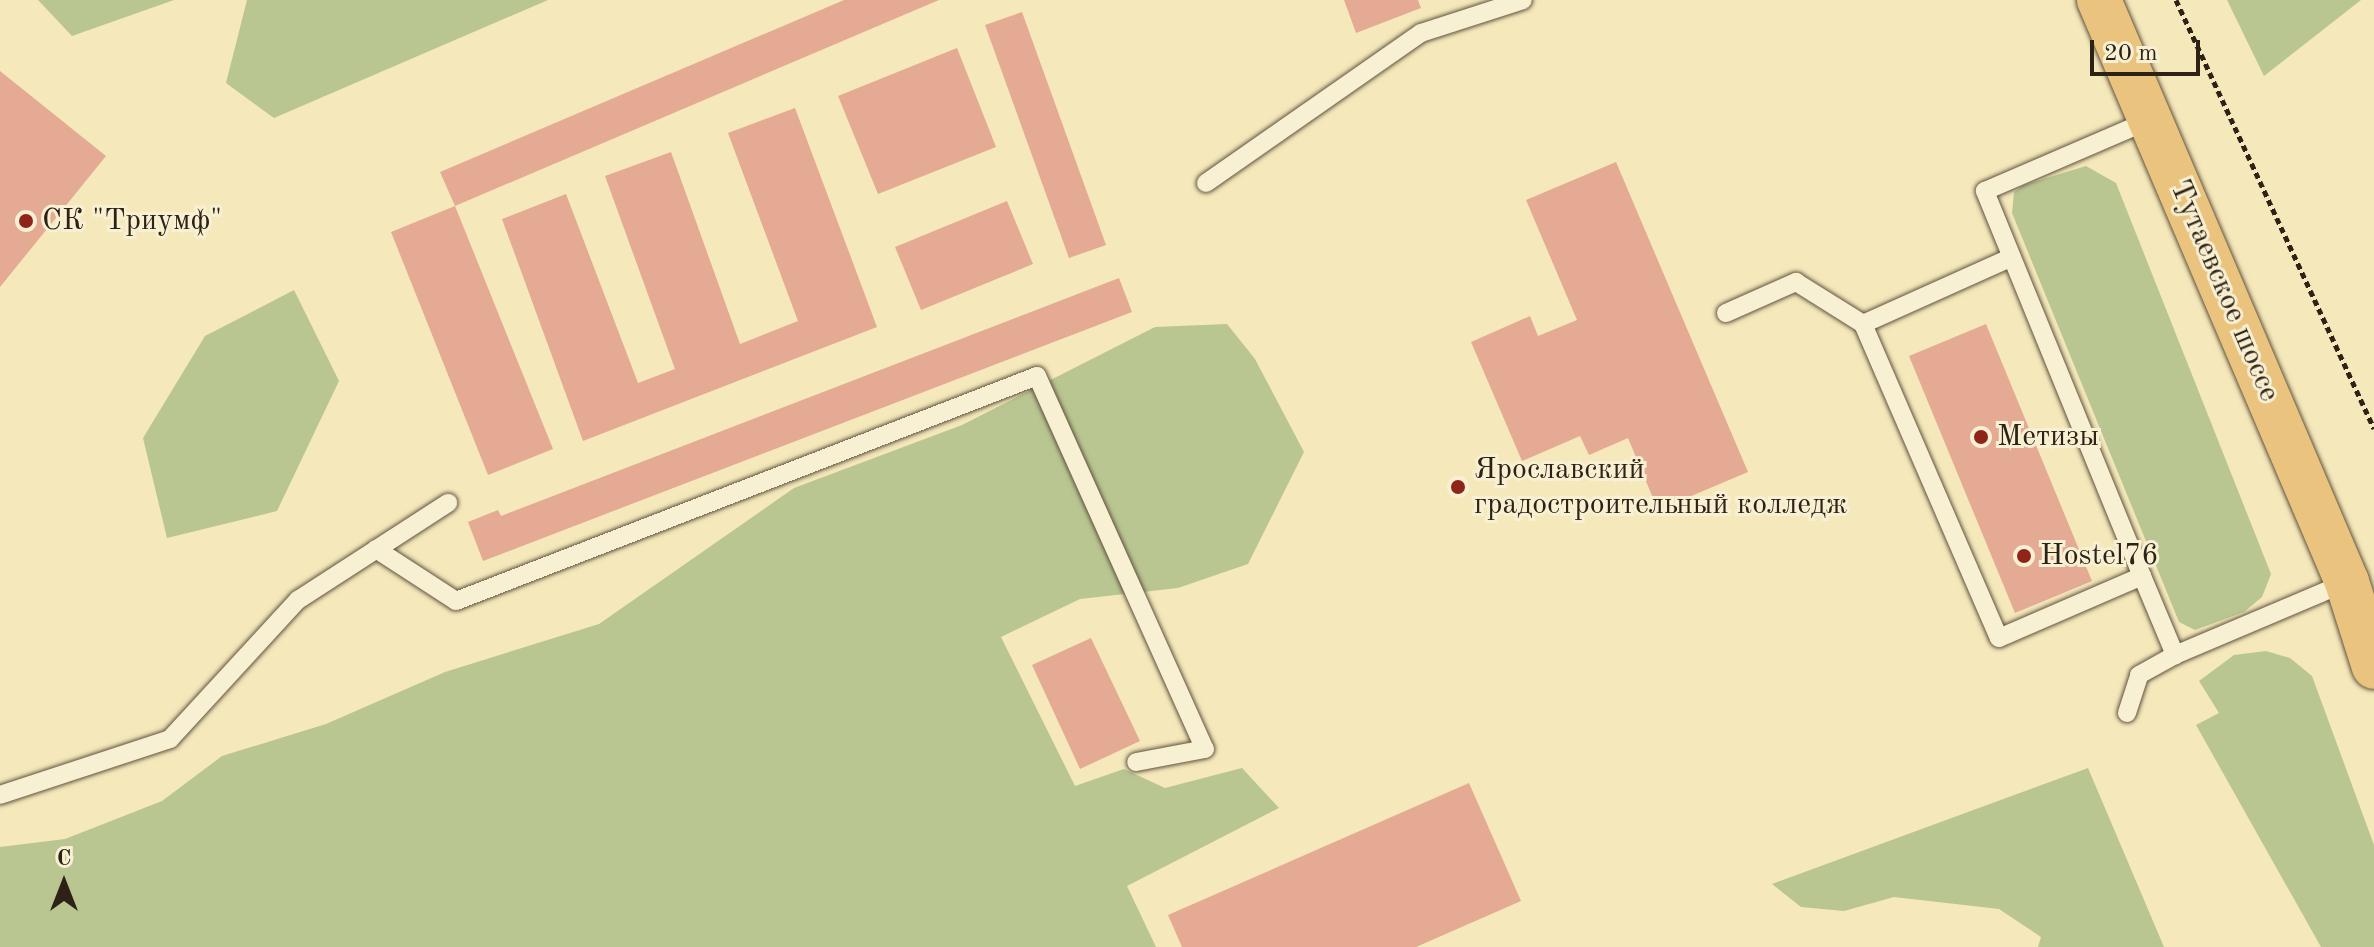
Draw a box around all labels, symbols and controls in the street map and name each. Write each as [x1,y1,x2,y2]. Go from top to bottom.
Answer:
scale bar [2094,24,2204,74]
text: 20 m [2104,42,2158,66]
street label: Тутаевское шоссе [2161,175,2287,407]
place label: СК "Триумф" [42,203,222,239]
marker: СК "Триумф" [17,212,35,230]
place label: Метизы [1997,419,2099,455]
marker: Метизы [1972,428,1990,446]
place label: Ярославский градостроительный колледж [1474,452,1847,522]
marker: Ярославский градостроительный колледж [1449,478,1467,496]
place label: Hostel76 [2040,538,2159,574]
marker: Hostel76 [2015,547,2033,565]
north arrow [24,843,104,923]
text: С [57,848,71,870]

